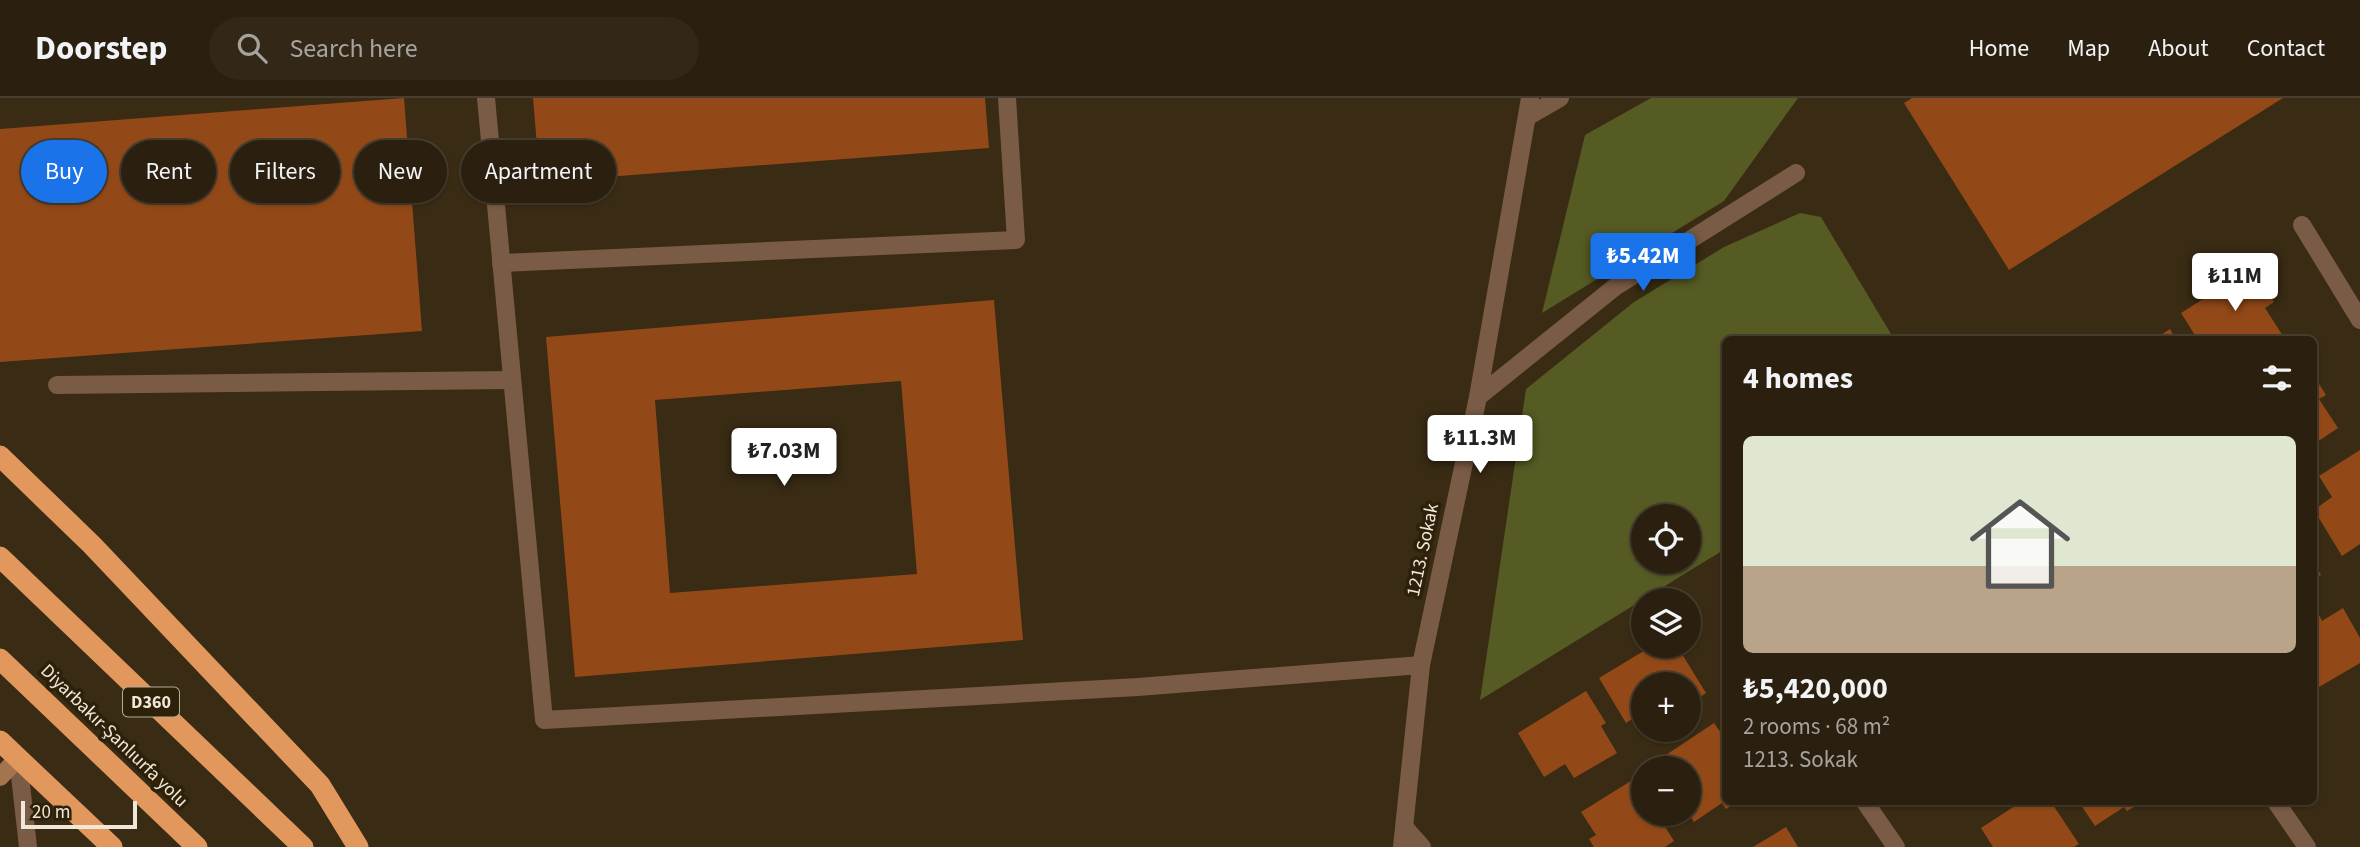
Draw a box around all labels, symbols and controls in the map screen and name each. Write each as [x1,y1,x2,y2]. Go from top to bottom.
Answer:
search box [209,17,699,80]
text: Doorstep [35,25,167,72]
icon: search [233,29,271,67]
text: Search here [289,30,418,67]
text: Home [1969,31,2029,66]
text: Map [2067,31,2110,66]
text: About [2148,31,2209,66]
text: Contact [2247,31,2325,66]
chip: Buy [21,140,107,203]
chip: Rent [121,140,216,203]
chip: Filters [230,140,340,203]
chip: New [354,140,447,203]
chip: Apartment [461,140,616,203]
pin: ₺5.42M [1586,234,1700,293]
text: ₺5.42M [1606,239,1680,272]
pin: ₺11M [2194,254,2276,313]
text: ₺11M [2208,259,2262,292]
text: 4 homes [1743,357,1853,400]
icon: filters [2258,359,2296,397]
pin: ₺11.3M [1423,416,1537,475]
text: ₺11.3M [1443,421,1517,454]
pin: ₺7.03M [727,428,841,488]
text: ₺7.03M [747,434,821,467]
icon: home [1957,481,2083,607]
street label: 1213. Sokak [1400,500,1446,599]
map controls [1631,504,1701,826]
button: locate [1631,504,1701,574]
button: layers [1631,588,1701,658]
street label: Diyarbakır-Şanlıurfa yolu [34,658,194,814]
text: ₺5,420,000 [1743,667,1888,710]
button: + [1631,672,1701,742]
road number: D360 [123,688,179,716]
text: 2 rooms · 68 m² [1743,710,1890,743]
text: 1213. Sokak [1743,743,1858,776]
button: − [1631,756,1701,826]
scale bar [21,798,136,830]
text: 20 m [32,799,70,826]

